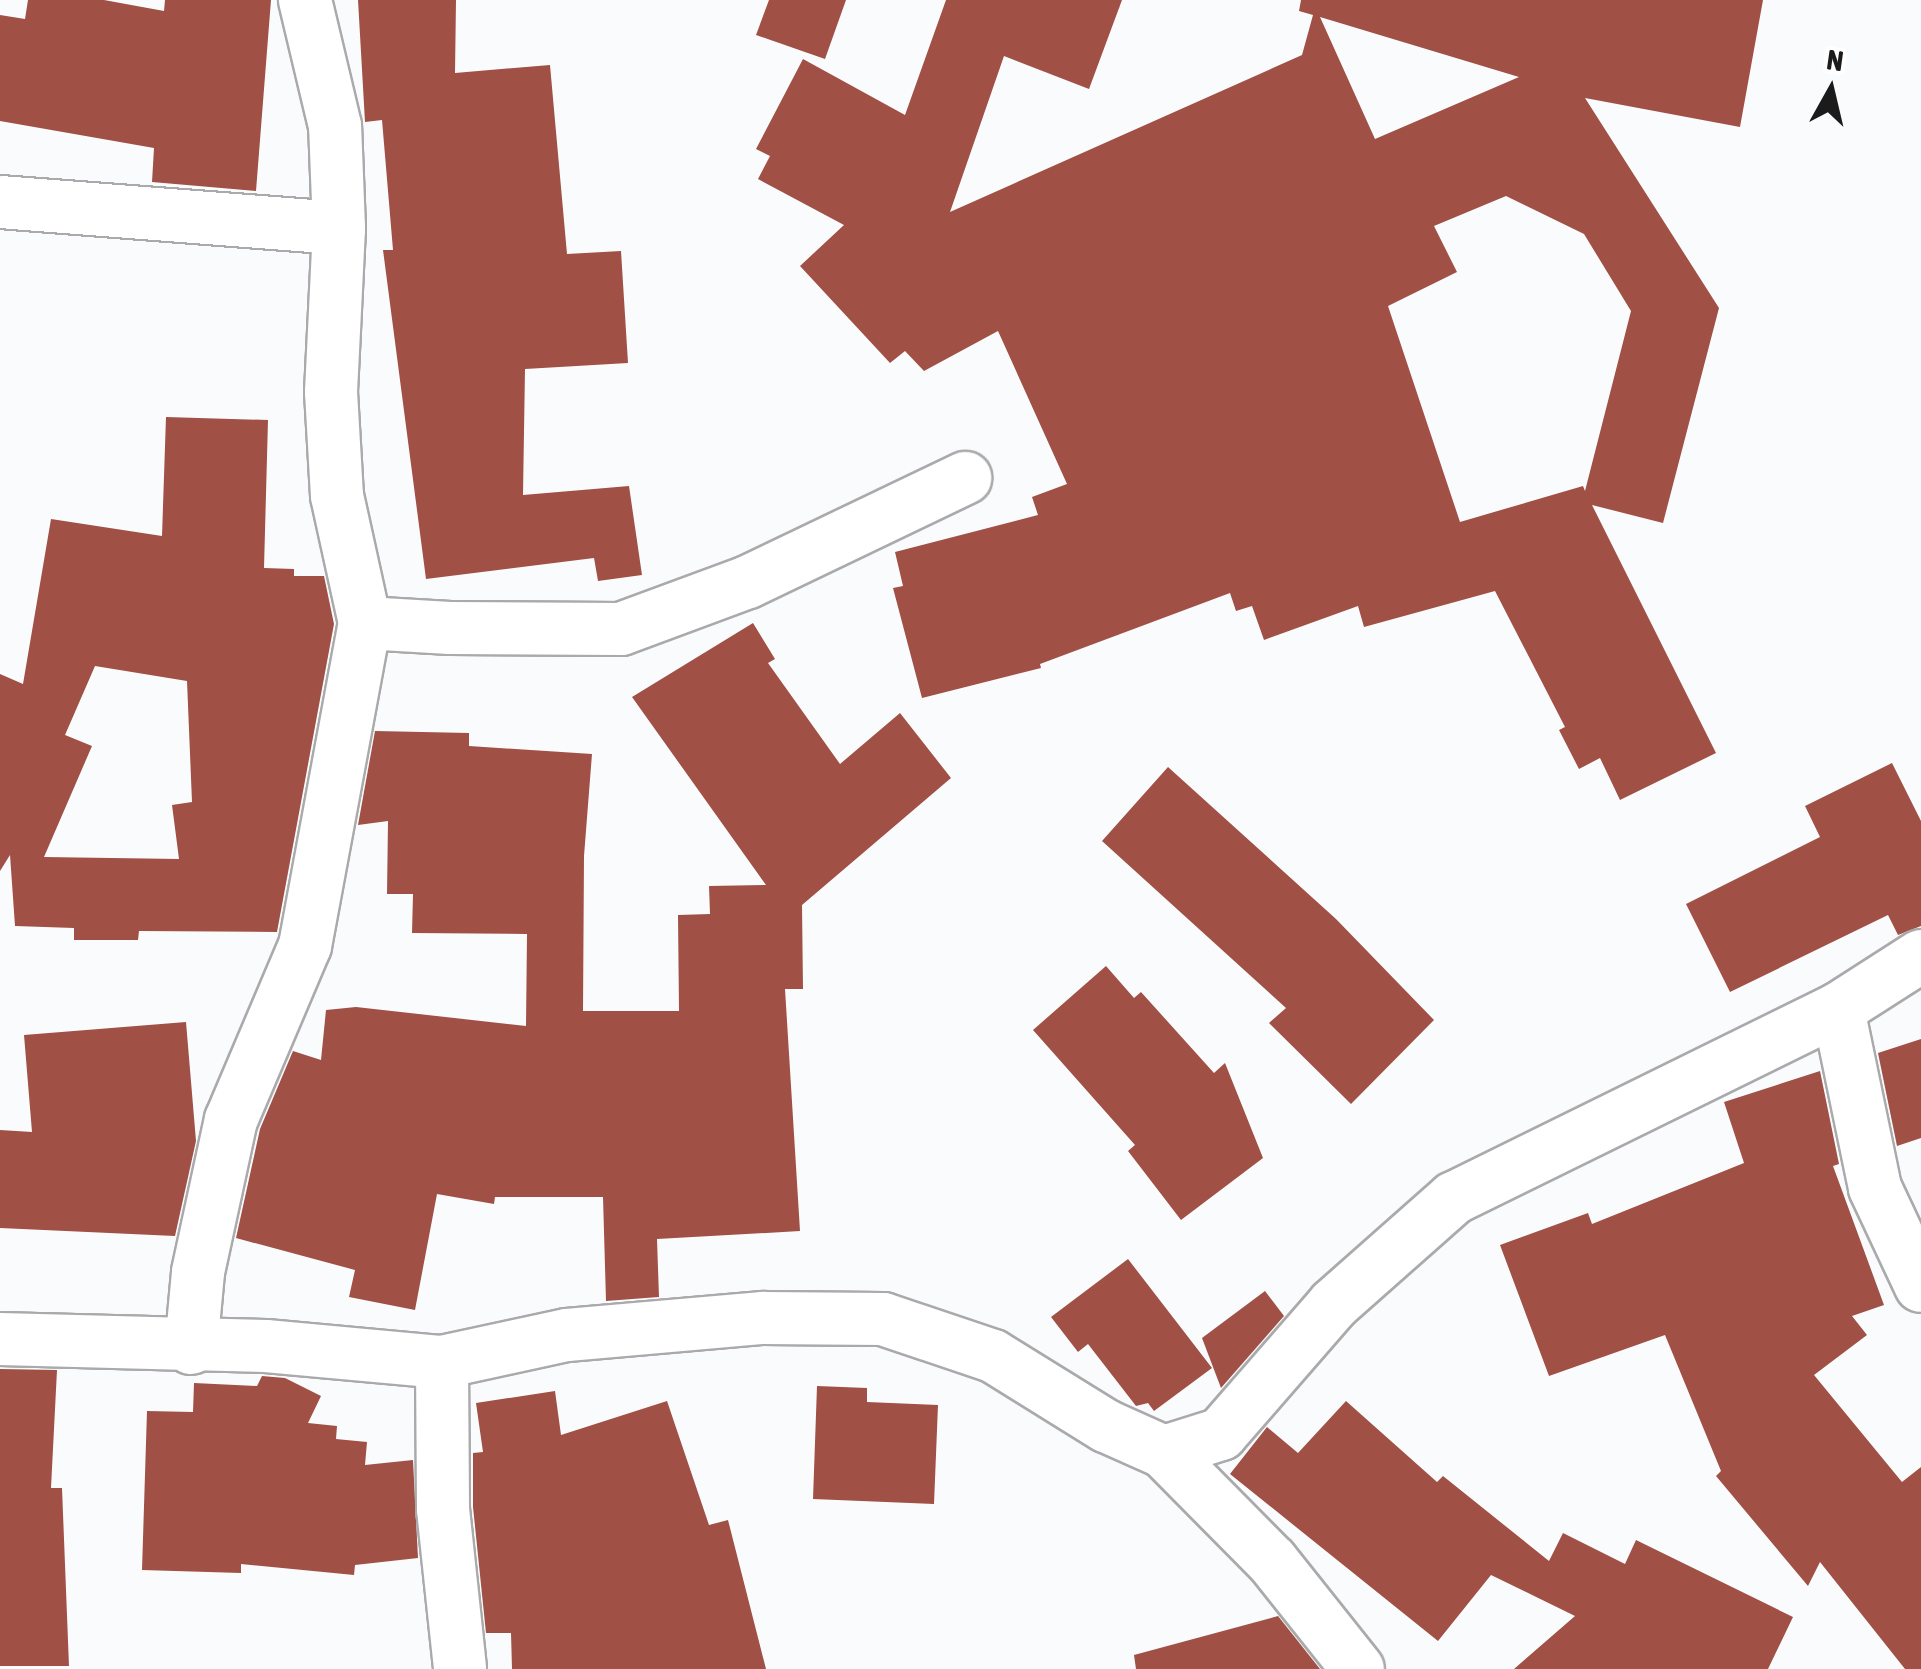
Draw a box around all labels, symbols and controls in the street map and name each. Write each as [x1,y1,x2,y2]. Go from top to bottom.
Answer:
north arrow [1781,40,1881,140]
text: N [1825,43,1846,77]

